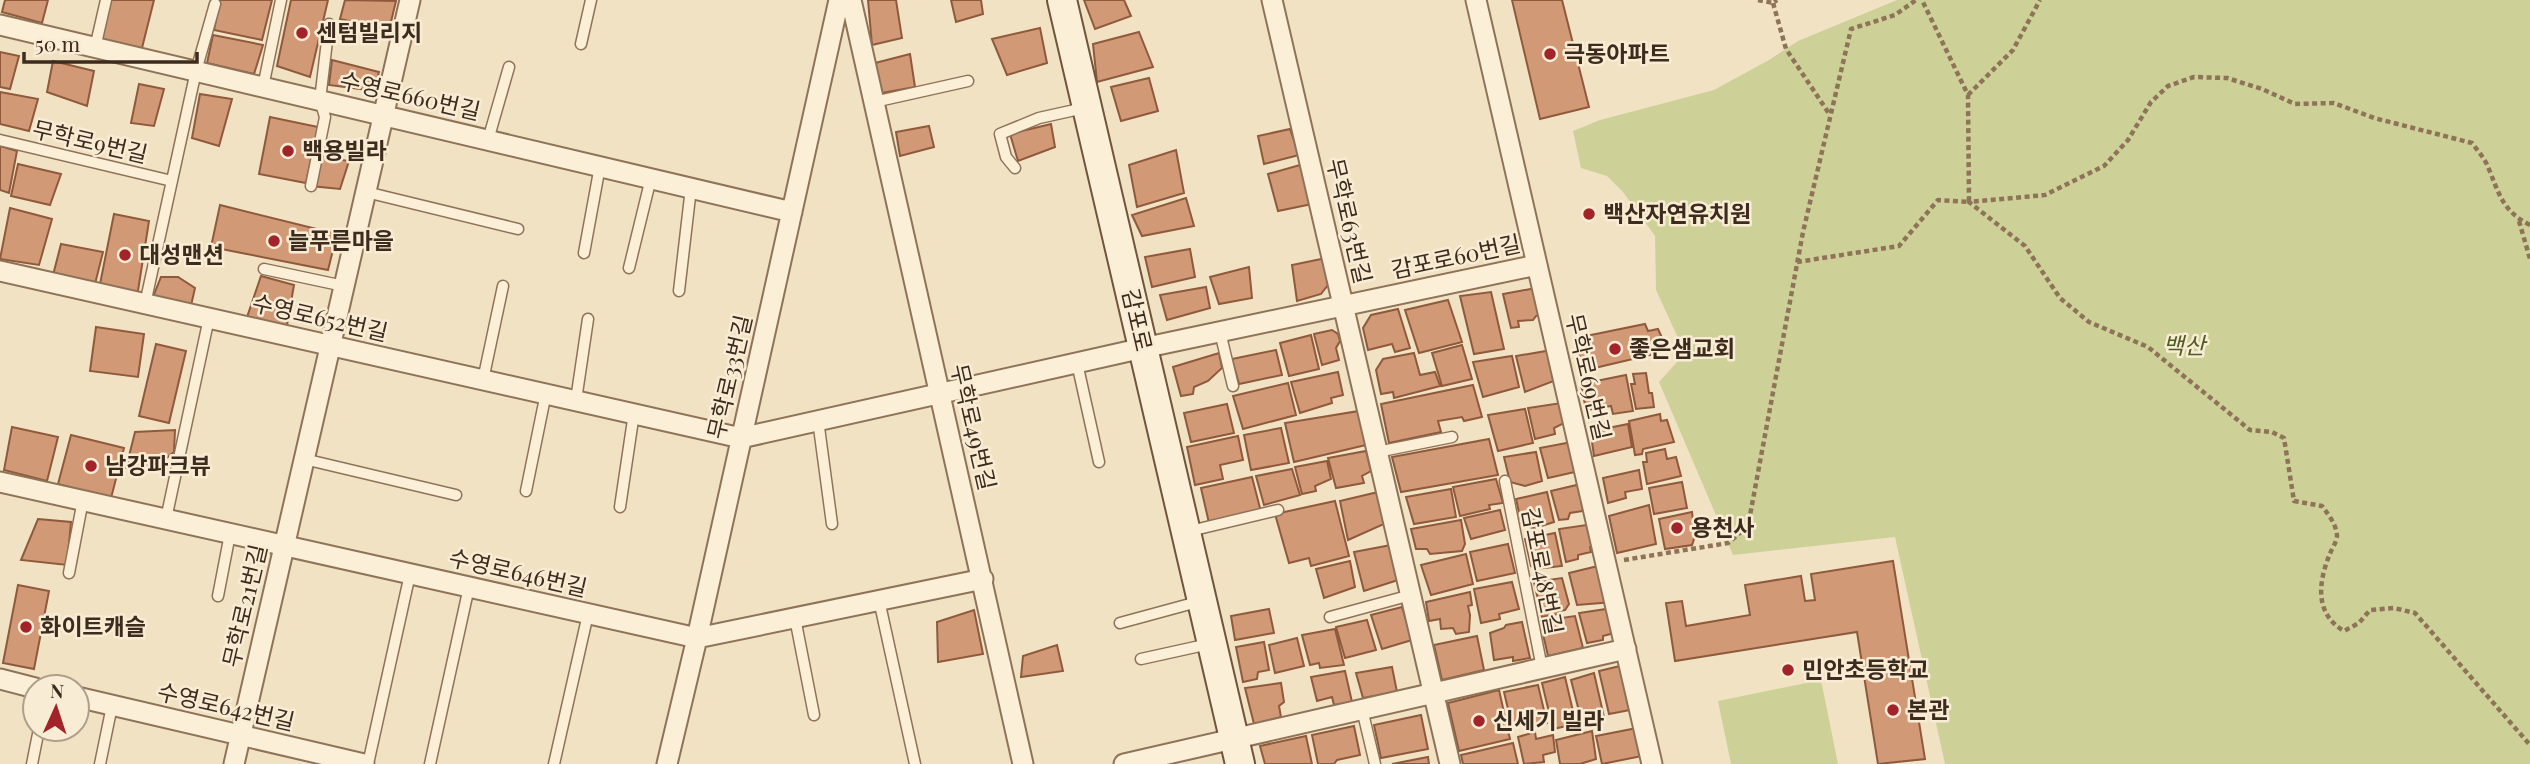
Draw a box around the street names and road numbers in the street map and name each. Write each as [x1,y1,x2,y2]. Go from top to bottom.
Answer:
street label: 수영로660번길 [337,63,484,126]
street label: 무학로9번길 [30,112,151,169]
street label: 무학로63번길 [1321,155,1380,287]
street label: 감포로60번길 [1388,227,1523,284]
street label: 감포로 [1116,285,1161,354]
street label: 수영로652번길 [249,286,391,347]
street label: 무학로69번길 [1560,310,1619,443]
street label: 무학로33번길 [699,312,758,442]
street label: 무학로49번길 [945,360,1004,493]
street label: 감포로48번길 [1516,504,1571,637]
street label: 무학로21번길 [214,541,273,670]
street label: 수영로646번길 [446,541,590,602]
street label: 수영로642번길 [155,675,298,736]

